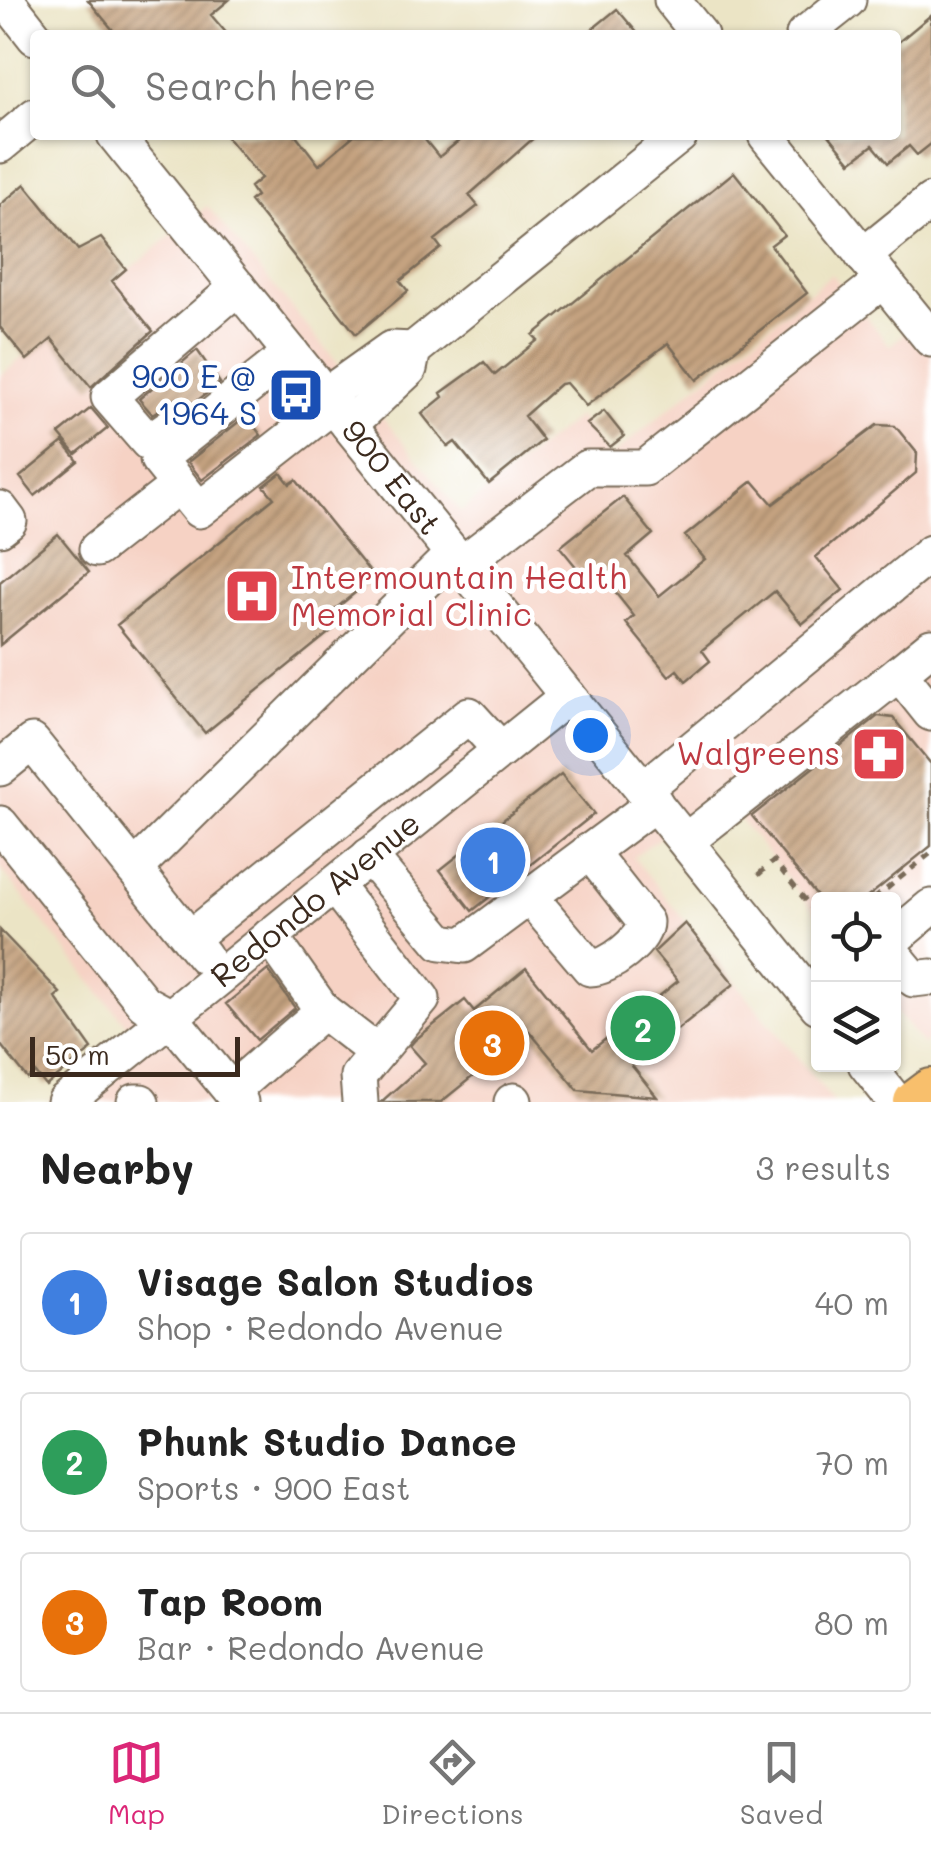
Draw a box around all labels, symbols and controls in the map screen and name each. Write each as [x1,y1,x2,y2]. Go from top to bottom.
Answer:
search box [30,30,901,140]
icon: search [65,58,120,113]
text: Search here [145,60,376,110]
place label: 900 E @ 1964 S [131,354,257,433]
bus stop icon: 900 E @ 1964 S [266,365,326,425]
street label: 900 East [334,410,452,542]
place label: Intermountain Health Memorial Clinic [291,555,627,634]
hospital icon: Intermountain Health Memorial Clinic [222,566,282,626]
your location [565,710,616,761]
pharmacy icon: Walgreens [849,724,909,784]
place label: Walgreens [676,731,840,773]
street label: Redondo Avenue [201,801,428,995]
pin: 1 [460,822,526,898]
map controls [811,892,901,1072]
button: locate [811,892,901,982]
button: layers [811,982,901,1072]
pin: 2 [610,990,676,1066]
pin: 3 [460,1006,524,1080]
scale bar [30,1032,240,1076]
text: 50 m [45,1036,110,1072]
text: Nearby [40,1140,194,1195]
text: 3 results [755,1146,891,1188]
text: Visage Salon Studios [137,1256,534,1306]
text: 1 [67,1281,82,1323]
text: 40 m [815,1281,889,1323]
text: Shop · Redondo Avenue [137,1306,504,1348]
text: Phunk Studio Dance [137,1416,517,1466]
text: 2 [66,1441,83,1483]
text: 70 m [816,1441,889,1483]
text: Sports · 900 East [137,1466,410,1508]
text: Tap Room [137,1576,323,1626]
text: 3 [65,1601,84,1643]
text: 80 m [814,1601,889,1643]
text: Bar · Redondo Avenue [137,1626,485,1668]
tab: Map [108,1735,165,1831]
tab: Directions [381,1735,524,1831]
tab: Saved [740,1735,823,1831]

